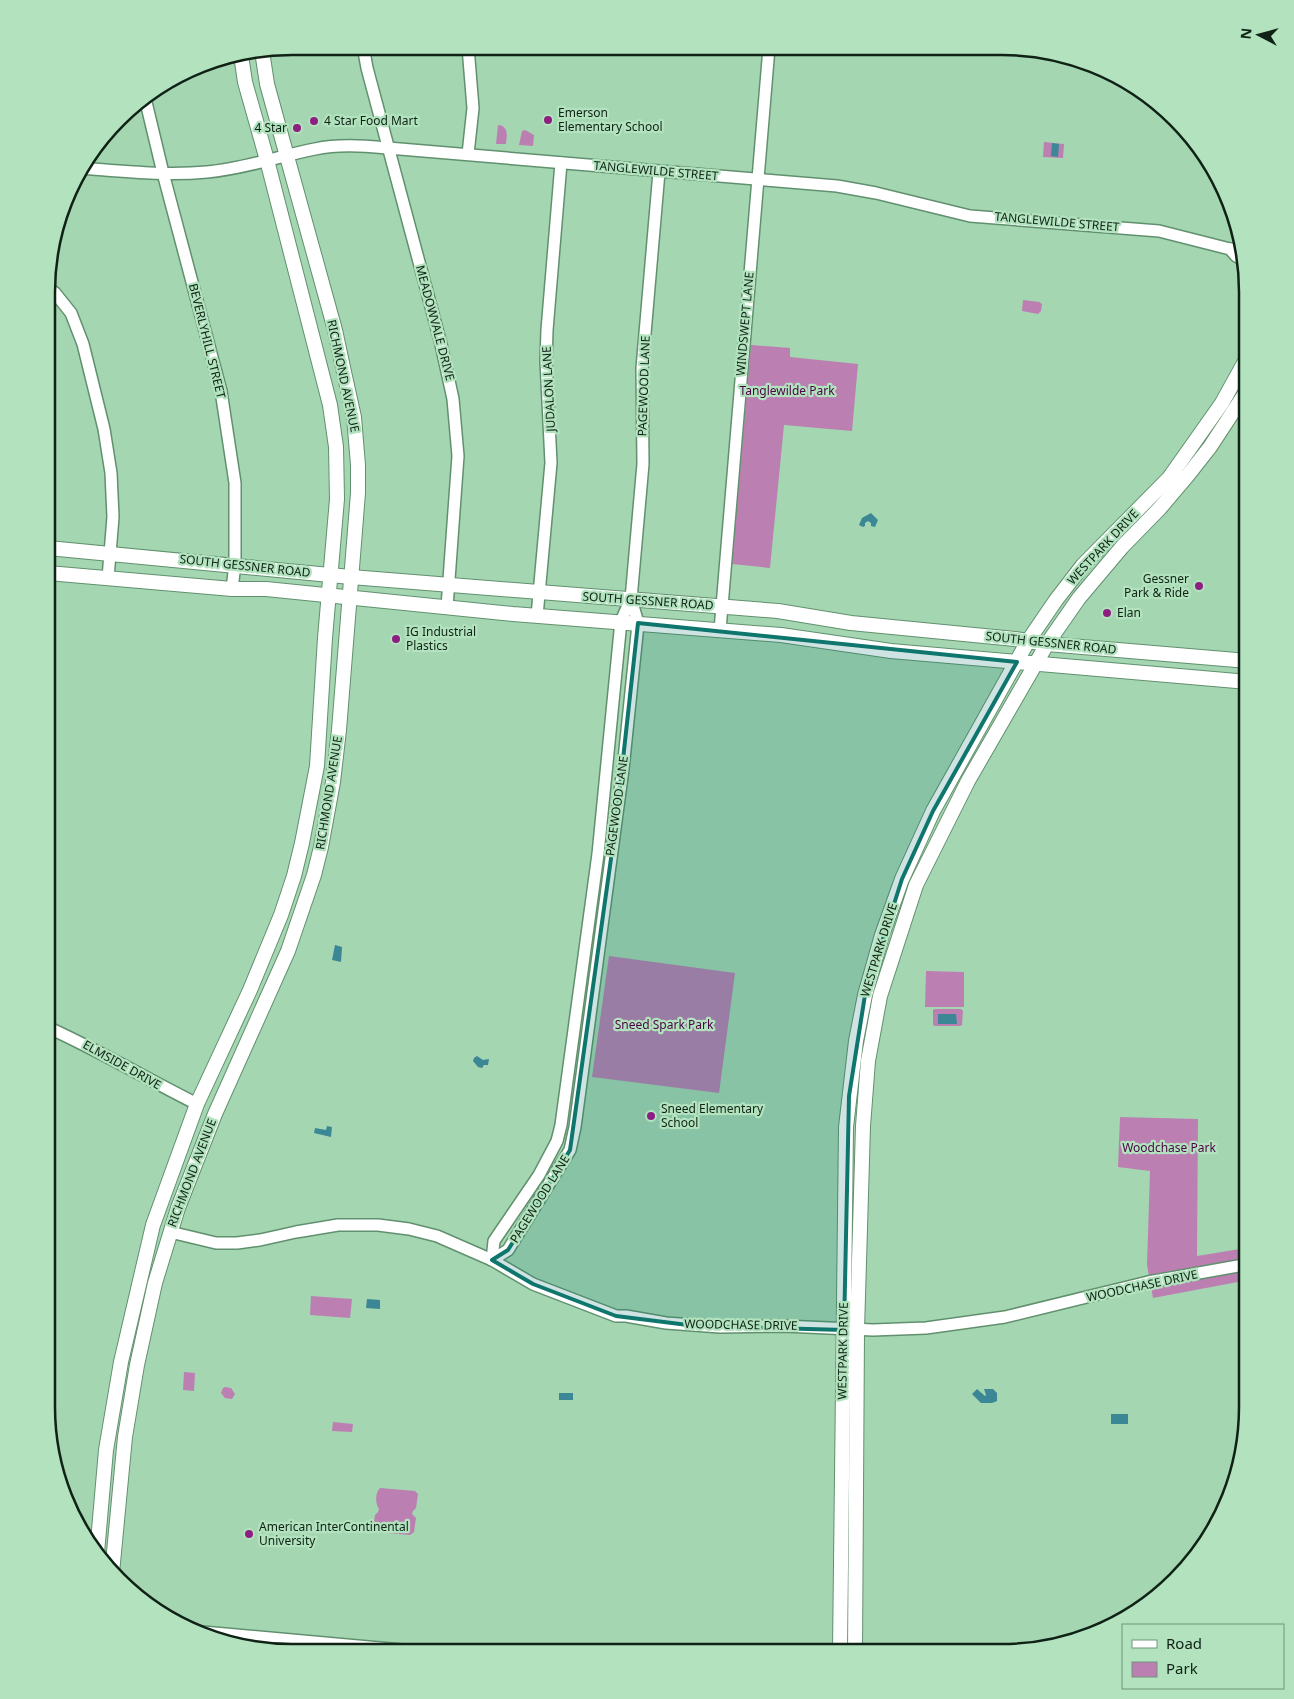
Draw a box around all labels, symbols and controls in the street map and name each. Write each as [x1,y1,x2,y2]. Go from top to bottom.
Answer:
north arrow [1234,10,1284,60]
text: N [1236,27,1256,40]
place label: Emerson Elementary School [558,104,663,135]
place label: 4 Star Food Mart [324,112,419,129]
marker: Emerson Elementary School [542,114,554,126]
marker: 4 Star Food Mart [308,115,320,127]
place label: 4 Star [254,119,287,136]
marker: 4 Star [291,122,303,134]
street label: TANGLEWILDE STREET [593,157,719,184]
street label: TANGLEWILDE STREET [994,208,1120,235]
street label: MEADOWVALE DRIVE [412,263,459,383]
street label: WINDSWEPT LANE [731,271,758,377]
street label: BEVERLYHILL STREET [185,282,230,400]
street label: RICHMOND AVENUE [323,318,364,434]
street label: PAGEWOOD LANE [633,335,654,437]
street label: JUDALON LANE [538,346,559,433]
park label: Tanglewilde Park [739,382,835,399]
street label: WESTPARK DRIVE [1063,505,1142,588]
street label: SOUTH GESSNER ROAD [179,550,312,581]
place label: Gessner Park & Ride [1124,570,1189,601]
marker: Gessner Park & Ride [1193,580,1205,592]
street label: SOUTH GESSNER ROAD [582,587,714,614]
place label: Elan [1117,604,1141,621]
marker: Elan [1101,607,1113,619]
place label: IG Industrial Plastics [406,623,476,654]
street label: SOUTH GESSNER ROAD [985,627,1118,658]
marker: IG Industrial Plastics [390,633,402,645]
street label: RICHMOND AVENUE [311,735,346,851]
street label: PAGEWOOD LANE [601,755,632,857]
street label: WESTPARK DRIVE [856,901,901,999]
park label: Sneed Spark Park [615,1016,714,1033]
street label: ELMSIDE DRIVE [80,1036,165,1093]
place label: Sneed Elementary School [661,1100,764,1131]
marker: Sneed Elementary School [645,1110,657,1122]
street label: RICHMOND AVENUE [163,1116,220,1229]
park label: Woodchase Park [1122,1139,1216,1156]
street label: PAGEWOOD LANE [506,1151,574,1246]
street label: WOODCHASE DRIVE [1085,1265,1199,1306]
street label: WESTPARK DRIVE [833,1302,852,1400]
street label: WOODCHASE DRIVE [684,1315,798,1334]
place label: American InterContinental University [259,1518,409,1549]
marker: American InterContinental University [243,1528,255,1540]
legend [1122,1624,1284,1689]
text: Road [1166,1633,1202,1653]
text: Park [1166,1658,1198,1678]

